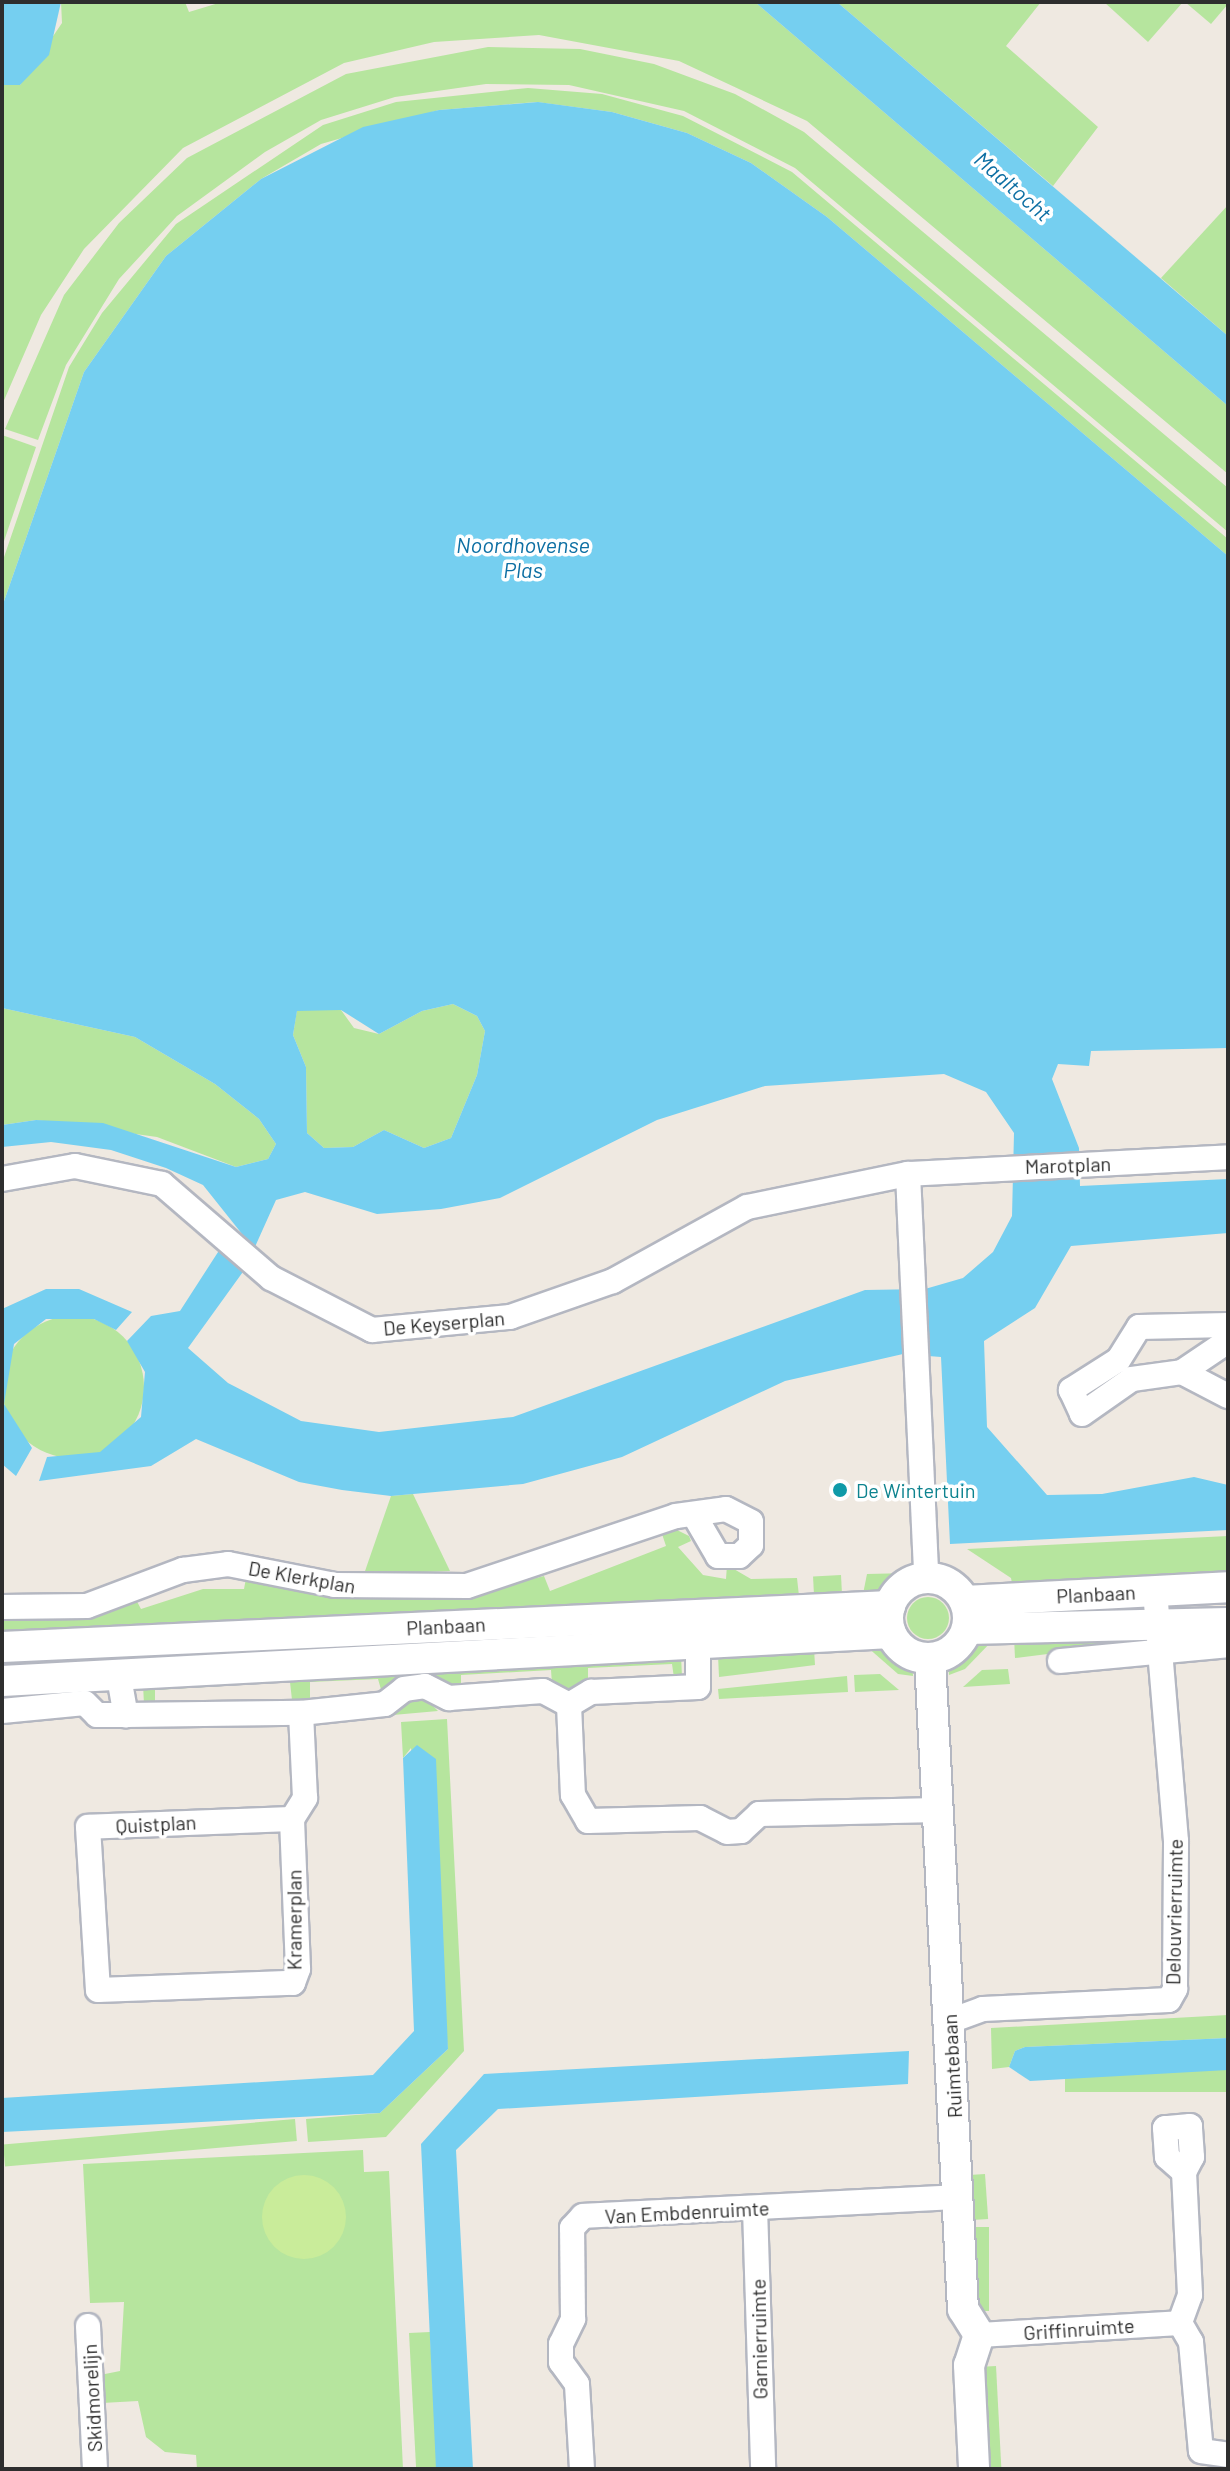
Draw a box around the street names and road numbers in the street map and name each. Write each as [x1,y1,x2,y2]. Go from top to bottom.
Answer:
street label: Marotplan [1024,1151,1112,1179]
street label: De Keyserplan [382,1306,506,1340]
street label: De Klerkplan [247,1556,357,1598]
street label: Planbaan [1056,1580,1136,1608]
street label: Planbaan [406,1612,486,1640]
street label: Quistplan [115,1810,197,1838]
street label: Delouvrierruimte [1161,1839,1187,1985]
street label: Kramerplan [282,1870,306,1970]
street label: Ruimtebaan [937,2013,967,2119]
street label: Van Embdenruimte [604,2196,770,2228]
street label: Garnierruimte [746,2278,772,2400]
street label: Griffinruimte [1023,2313,1135,2345]
street label: Skidmorelijn [77,2343,107,2453]

